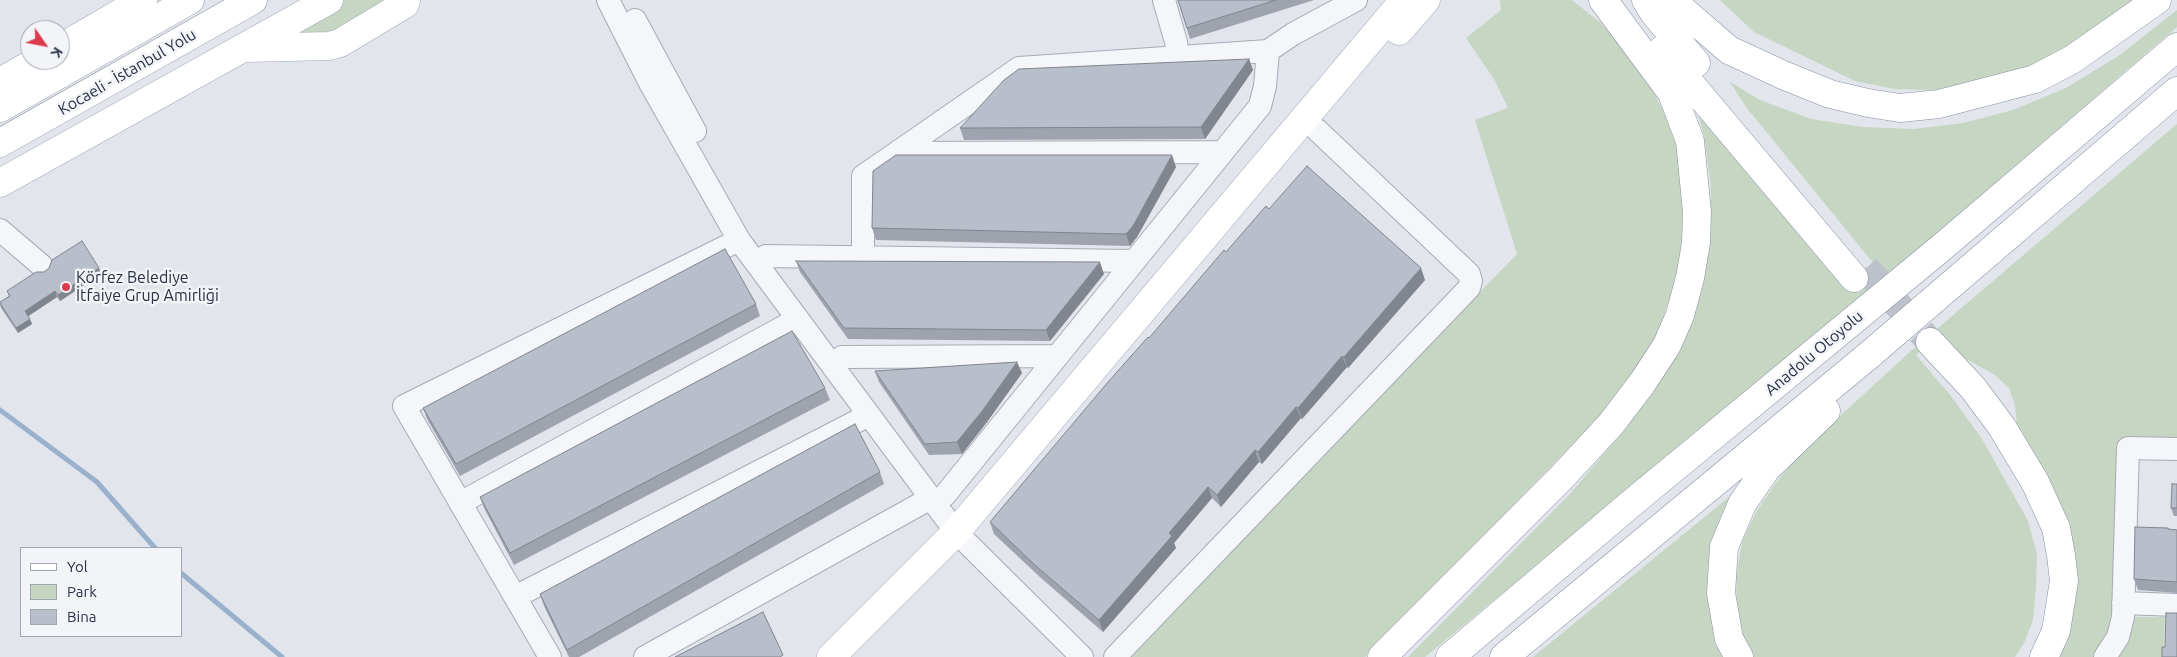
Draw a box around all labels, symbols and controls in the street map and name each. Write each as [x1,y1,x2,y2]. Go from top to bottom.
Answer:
north arrow [20,20,70,70]
street label: Kocaeli - İstanbul Yolu [55,25,199,119]
place label: Körfez Belediye İtfaiye Grup Amirliği [76,268,219,306]
marker: Körfez Belediye İtfaiye Grup Amirliği [60,281,72,293]
street label: Anadolu Otoyolu [1761,306,1867,400]
legend [20,547,182,637]
text: Yol [67,558,88,575]
text: Park [67,583,97,600]
text: Bina [67,608,96,625]

